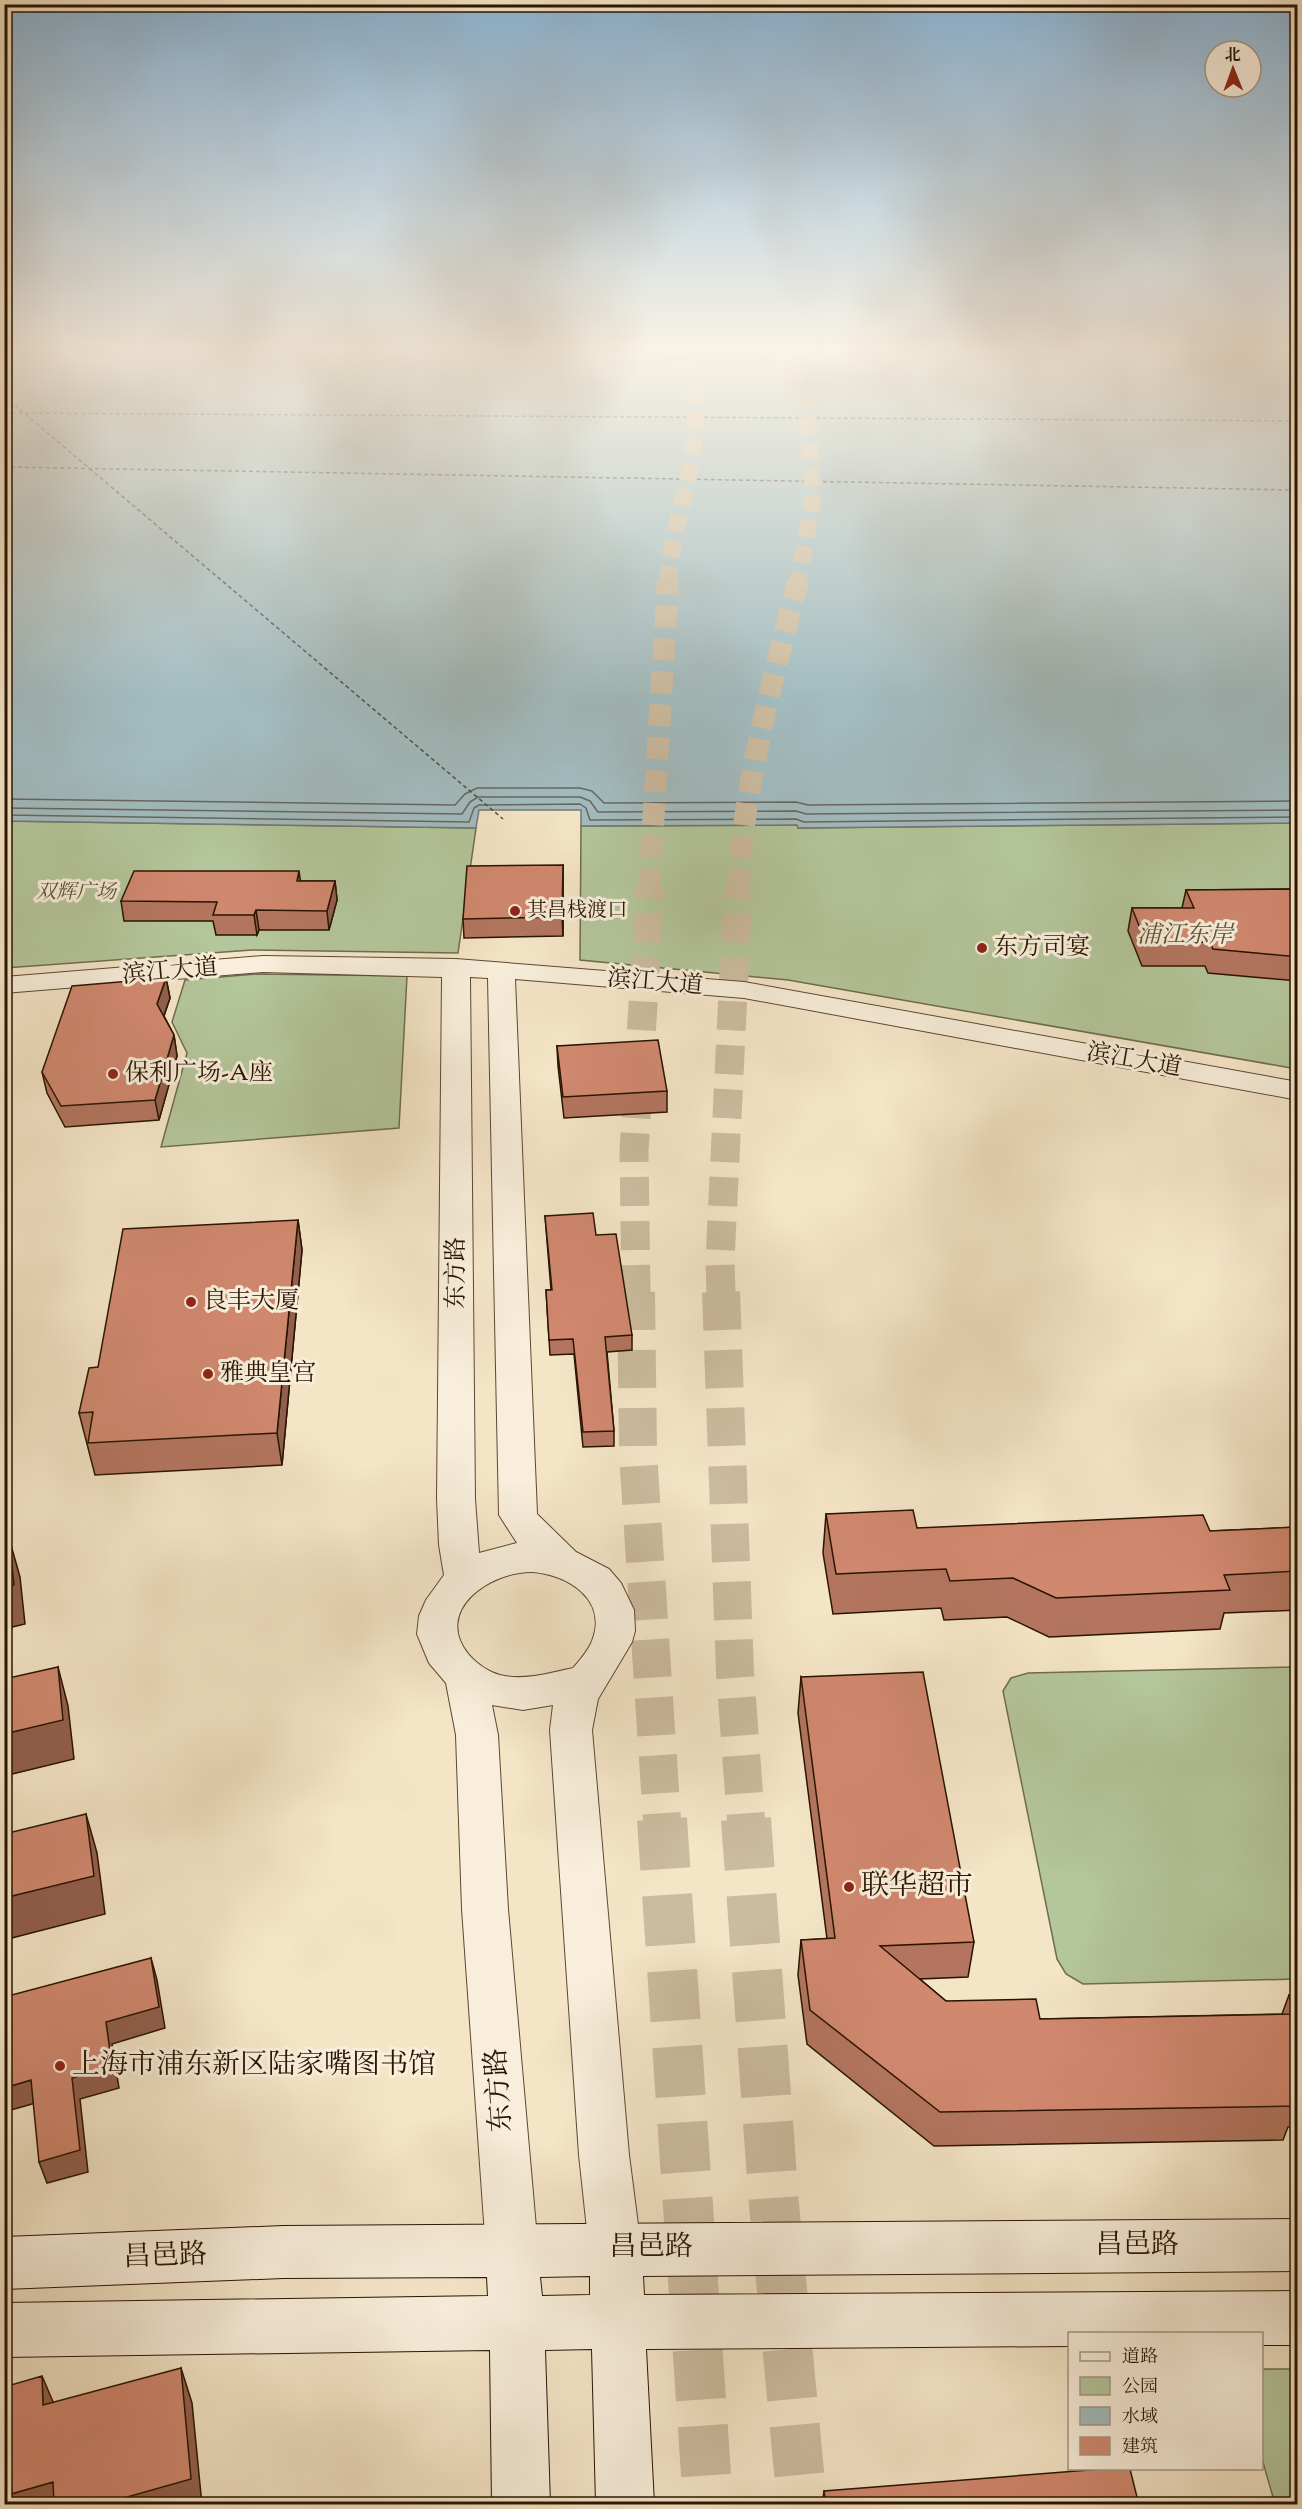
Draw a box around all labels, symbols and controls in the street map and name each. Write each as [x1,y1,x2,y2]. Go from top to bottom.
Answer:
north arrow [1203,39,1263,99]
text: 北 [1225,45,1241,68]
park label: 双辉广场 [36,879,118,908]
place label: 其昌栈渡口 [527,897,627,926]
marker: 其昌栈渡口 [508,904,522,918]
park label: 浦江东岸 [1137,919,1235,953]
place label: 东方司宴 [994,931,1090,965]
marker: 东方司宴 [975,941,989,955]
street label: 滨江大道 [121,951,219,993]
street label: 滨江大道 [606,962,704,1004]
street label: 滨江大道 [1084,1036,1184,1086]
place label: 保利广场-A座 [125,1057,273,1091]
marker: 保利广场-A座 [106,1067,120,1081]
street label: 东方路 [440,1237,474,1309]
place label: 良丰大厦 [203,1285,299,1319]
marker: 良丰大厦 [184,1295,198,1309]
place label: 雅典皇宫 [220,1357,316,1391]
marker: 雅典皇宫 [201,1367,215,1381]
place label: 联华超市 [861,1867,973,1907]
marker: 联华超市 [842,1880,856,1894]
place label: 上海市浦东新区陆家嘴图书馆 [72,2046,436,2086]
street label: 东方路 [477,2047,523,2133]
marker: 上海市浦东新区陆家嘴图书馆 [53,2059,67,2073]
street label: 昌邑路 [1095,2226,1179,2266]
street label: 昌邑路 [609,2228,693,2268]
street label: 昌邑路 [122,2236,208,2278]
legend [1068,2332,1263,2470]
text: 道路 [1122,2345,1158,2371]
text: 公园 [1122,2375,1158,2401]
text: 水域 [1122,2405,1158,2431]
text: 建筑 [1122,2435,1158,2461]

